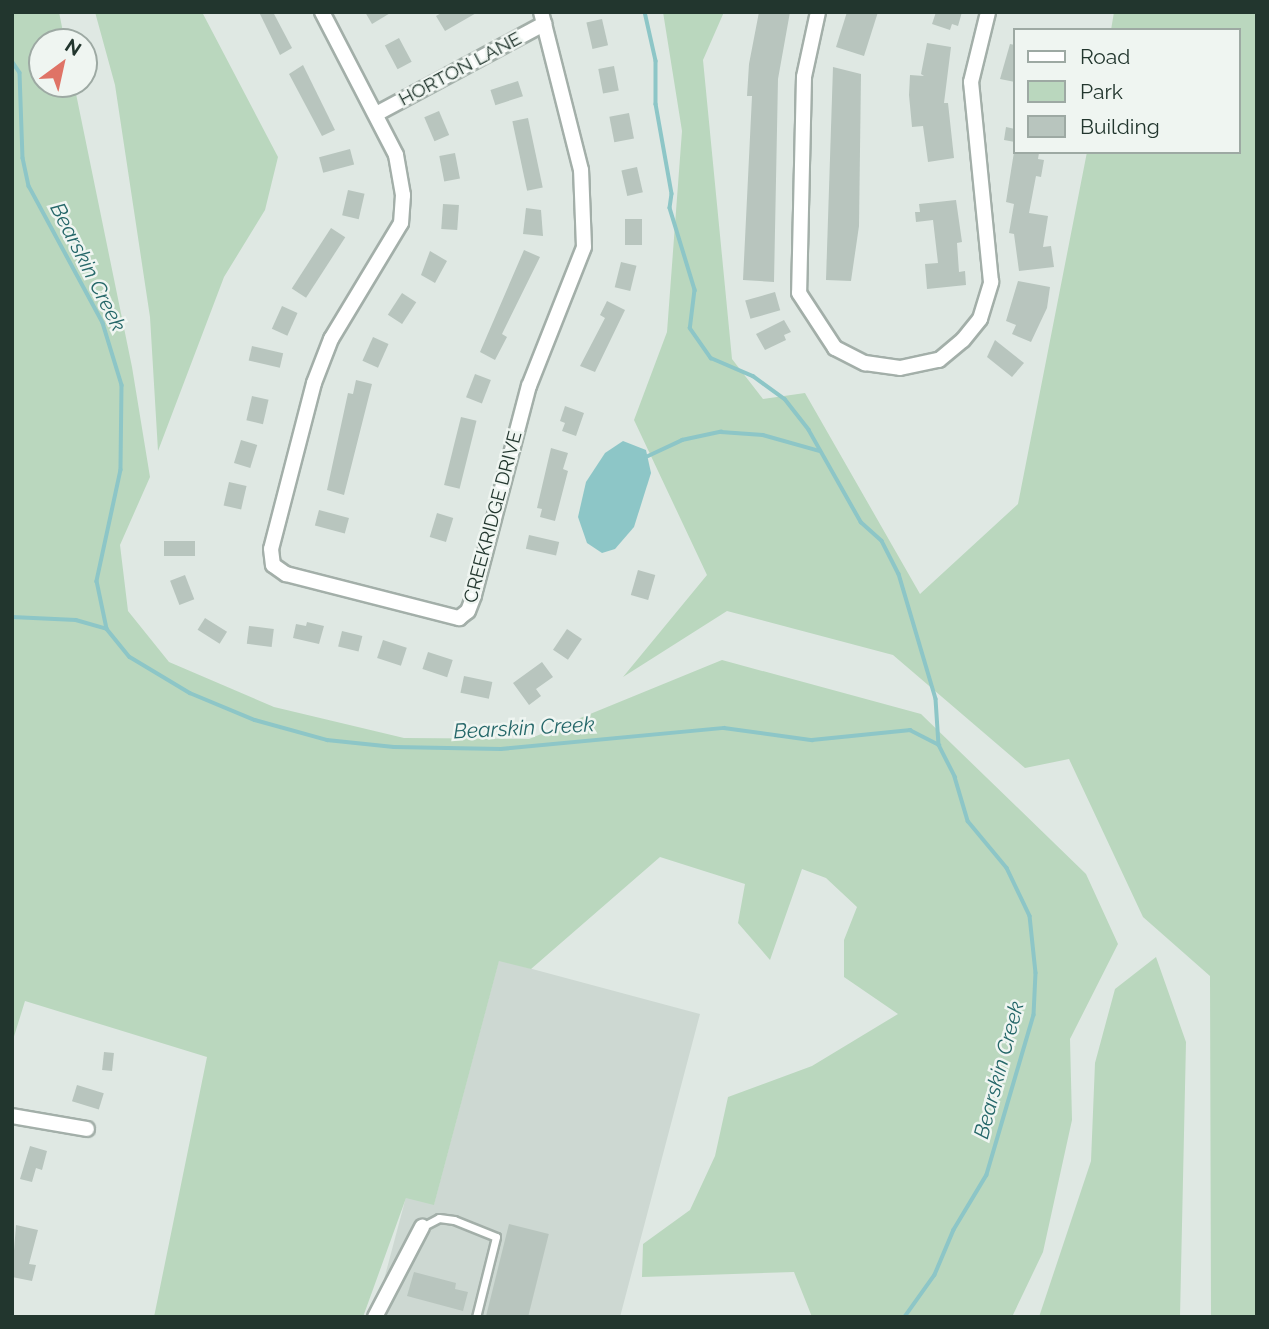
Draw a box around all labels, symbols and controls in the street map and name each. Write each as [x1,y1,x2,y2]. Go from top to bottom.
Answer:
street label: HORTON LANE [395,27,525,111]
north arrow [28,28,98,98]
legend [1014,28,1241,154]
text: N [61,34,85,60]
text: Road [1080,44,1130,69]
text: Park [1080,79,1123,104]
text: Building [1080,114,1160,139]
water label: Bearskin Creek [45,198,131,336]
street label: CREEKRIDGE DRIVE [459,429,527,605]
water label: Bearskin Creek [453,712,595,744]
water label: Bearskin Creek [969,998,1029,1142]

